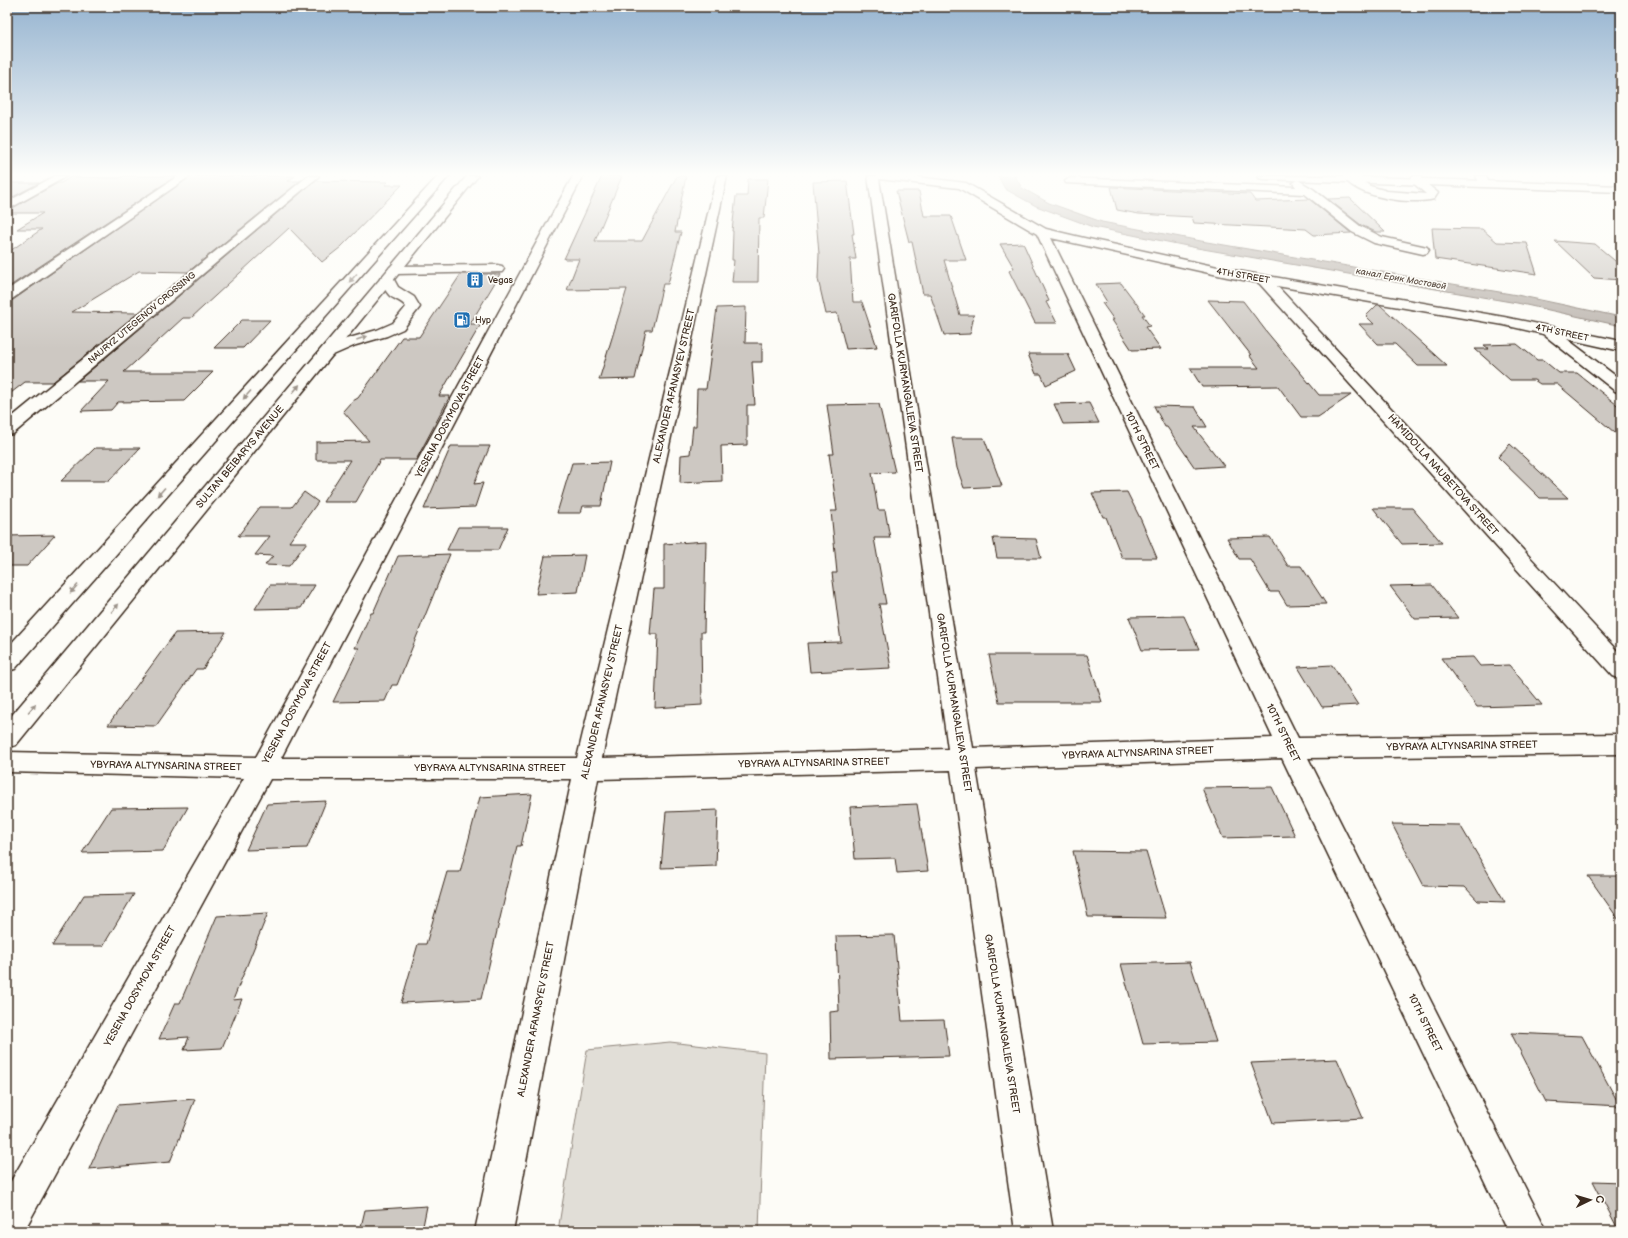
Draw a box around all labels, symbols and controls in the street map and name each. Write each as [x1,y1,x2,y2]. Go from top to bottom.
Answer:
street label: 4TH STREET [1215,266,1271,286]
water label: канал Ерик Мостовой [1355,266,1447,292]
street label: NAURYZ UTEGENOV CROSSING [86,270,198,366]
building icon: Vegas [465,270,485,290]
one-way arrow [348,273,358,283]
place label: Vegas [488,275,514,286]
street label: GARIFOLLA KURMANGALIEVA STREET [885,292,925,474]
street label: ALEXANDER AFANASYEV STREET [650,308,698,464]
fuel station icon: Нур [452,310,472,330]
place label: Нур [475,315,491,326]
street label: 4TH STREET [1534,322,1590,344]
one-way arrow [356,335,368,341]
street label: YESENA DOSYMOVA STREET [412,354,487,481]
one-way arrow [291,384,300,395]
one-way arrow [243,390,252,401]
street label: SULTAN BEIBARYS AVENUE [194,403,287,511]
street label: 10TH STREET [1123,410,1161,472]
street label: HAMIDOLLA NAUBETOVA STREET [1385,412,1501,538]
one-way arrow [156,487,165,497]
one-way arrow [69,584,78,594]
one-way arrow [110,603,119,613]
street label: GARIFOLLA KURMANGALIEVA STREET [934,612,974,794]
street label: ALEXANDER AFANASYEV STREET [578,624,626,780]
street label: YESENA DOSYMOVA STREET [259,640,334,767]
street label: 10TH STREET [1264,702,1302,764]
one-way arrow [27,703,36,714]
street label: YBYRAYA ALTYNSARINA STREET [1385,739,1538,753]
street label: YBYRAYA ALTYNSARINA STREET [1061,744,1214,762]
street label: YBYRAYA ALTYNSARINA STREET [737,756,890,770]
street label: YBYRAYA ALTYNSARINA STREET [89,759,242,773]
street label: YBYRAYA ALTYNSARINA STREET [413,762,566,774]
street label: YESENA DOSYMOVA STREET [101,924,178,1049]
street label: GARIFOLLA KURMANGALIEVA STREET [982,933,1022,1115]
street label: ALEXANDER AFANASYEV STREET [515,940,557,1098]
street label: 10TH STREET [1406,992,1444,1054]
north arrow [1570,1180,1610,1220]
text: С [1593,1195,1606,1204]

